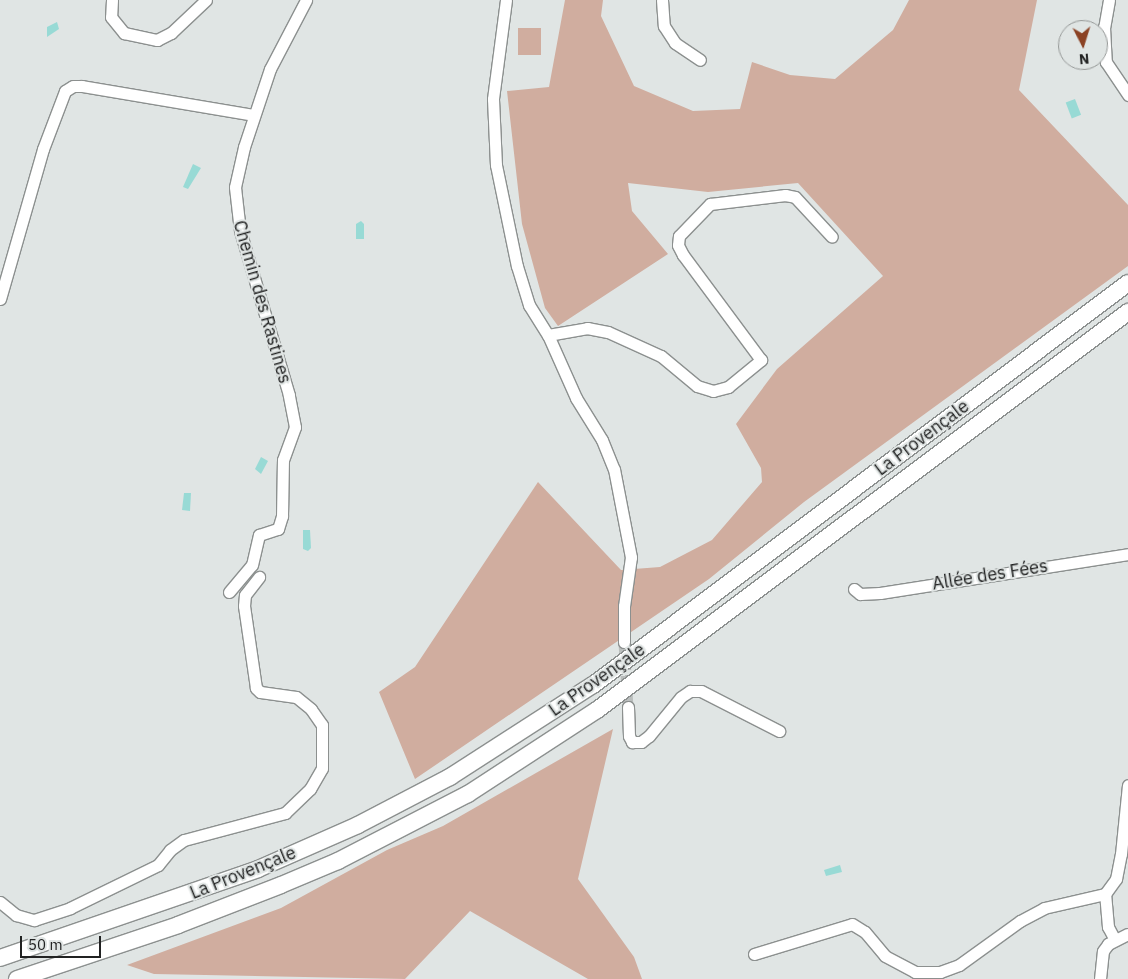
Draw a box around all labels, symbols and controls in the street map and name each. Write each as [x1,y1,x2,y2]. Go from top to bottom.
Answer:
north arrow [1058,20,1108,70]
text: N [1078,50,1090,68]
street label: Chemin des Rastines [228,218,296,386]
street label: La Provençale [871,396,973,480]
street label: Allée des Fées [931,555,1049,595]
street label: La Provençale [545,639,649,721]
street label: La Provençale [187,842,299,904]
scale bar [22,926,104,958]
text: 50 m [28,935,63,954]

